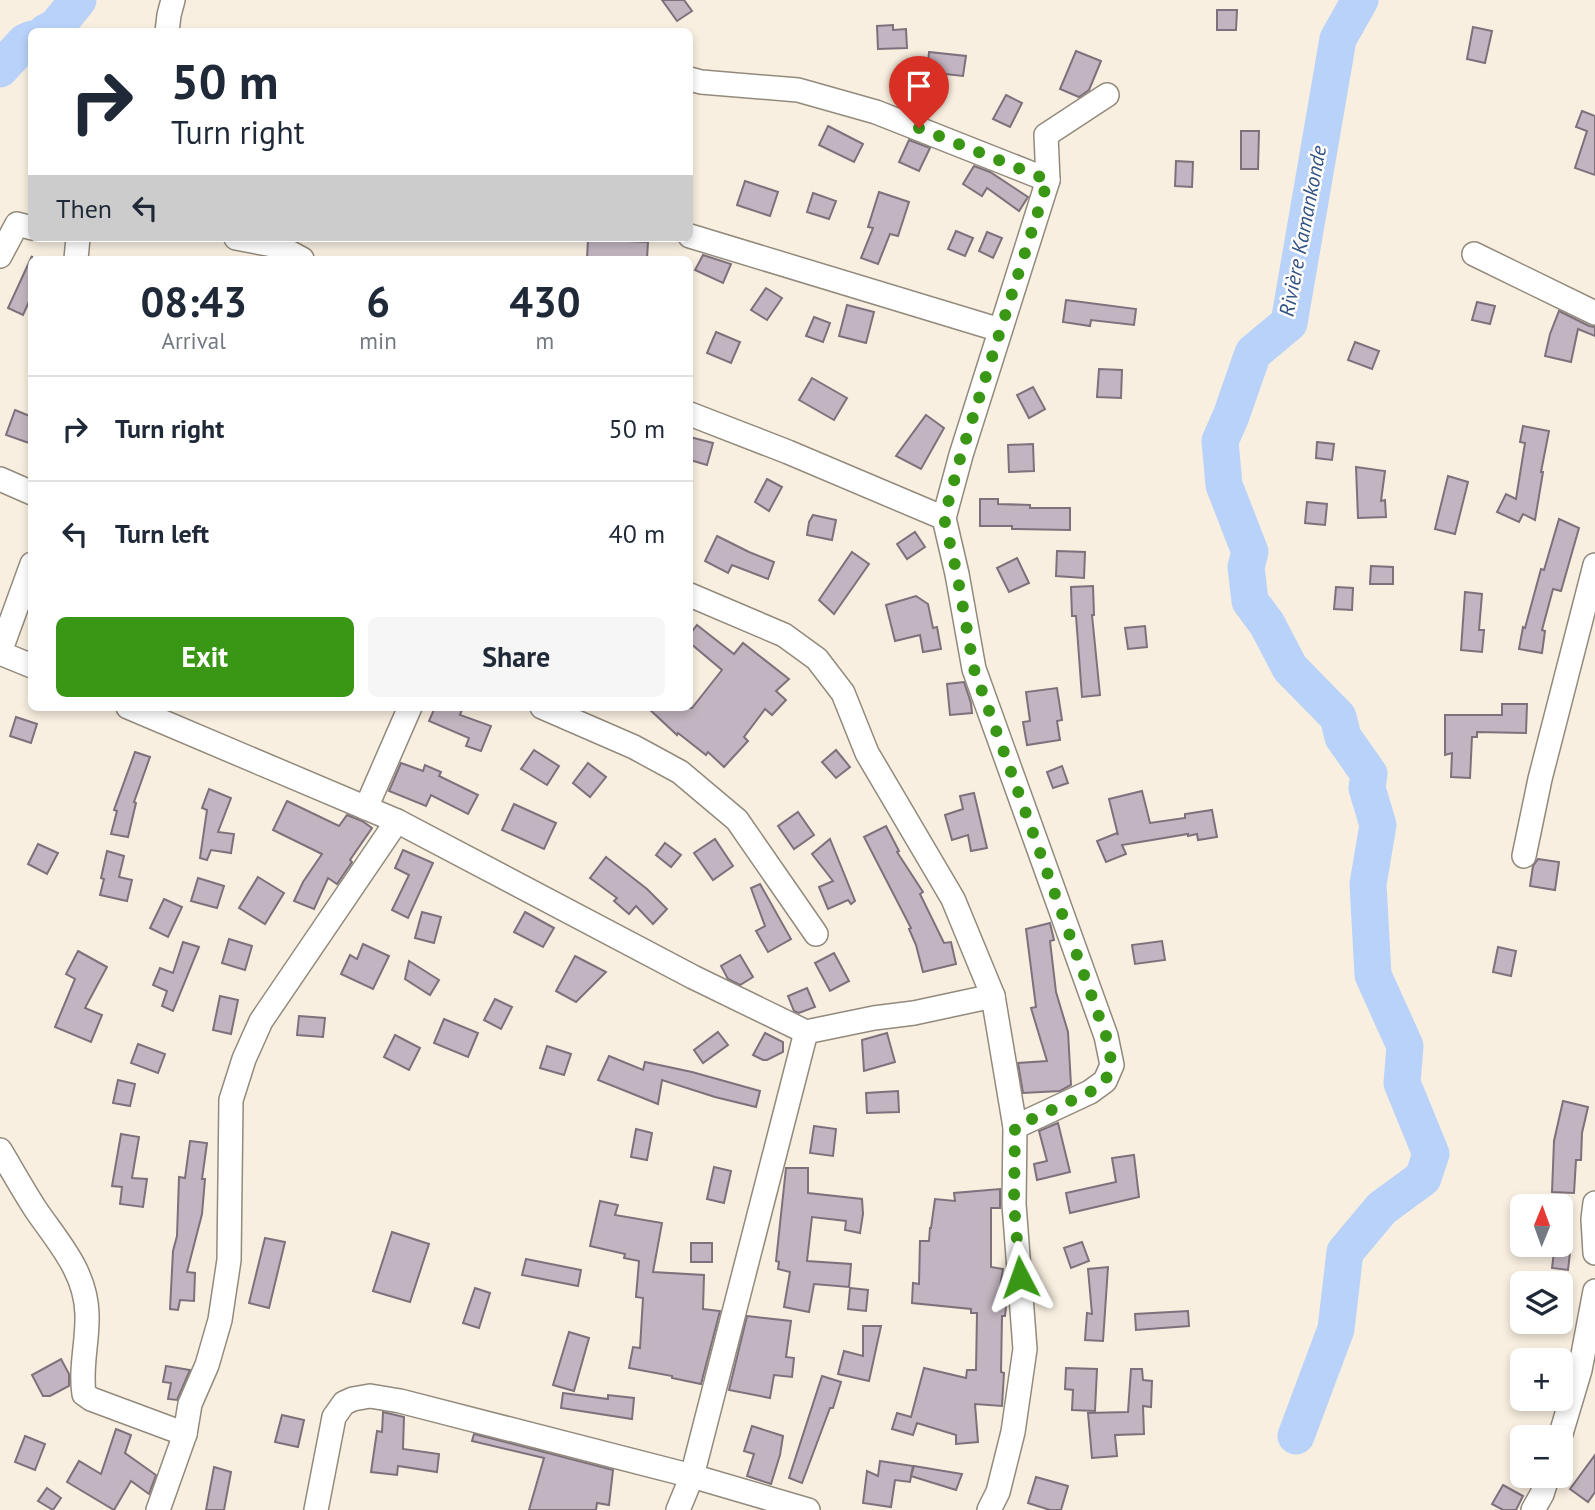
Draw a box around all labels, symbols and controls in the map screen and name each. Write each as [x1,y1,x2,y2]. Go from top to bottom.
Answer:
text: 50 m [171,49,278,113]
icon: right [56,56,147,147]
pin [889,56,949,128]
icon: arrive [900,67,938,105]
text: Turn right [171,111,305,153]
water label: Rivière Kamankonde [1273,143,1332,319]
icon: left [126,189,164,227]
text: Then [56,192,112,225]
text: 08:43 [140,274,247,329]
text: 6 [366,274,390,329]
text: 430 [509,274,581,329]
text: Arrival [161,326,226,355]
text: min [359,326,397,355]
text: m [536,326,554,355]
icon: right [56,410,94,448]
text: Turn right [115,412,224,445]
text: 50 m [609,412,665,445]
icon: left [56,515,94,553]
text: Turn left [115,517,209,550]
text: 40 m [609,517,665,550]
button: Exit [56,617,354,697]
button: Share [368,617,665,697]
north arrow [1510,1194,1573,1256]
map controls [1510,1194,1573,1488]
position arrow [983,1240,1057,1314]
button: layers [1510,1271,1573,1334]
button: + [1510,1348,1573,1411]
button: − [1510,1425,1573,1488]

